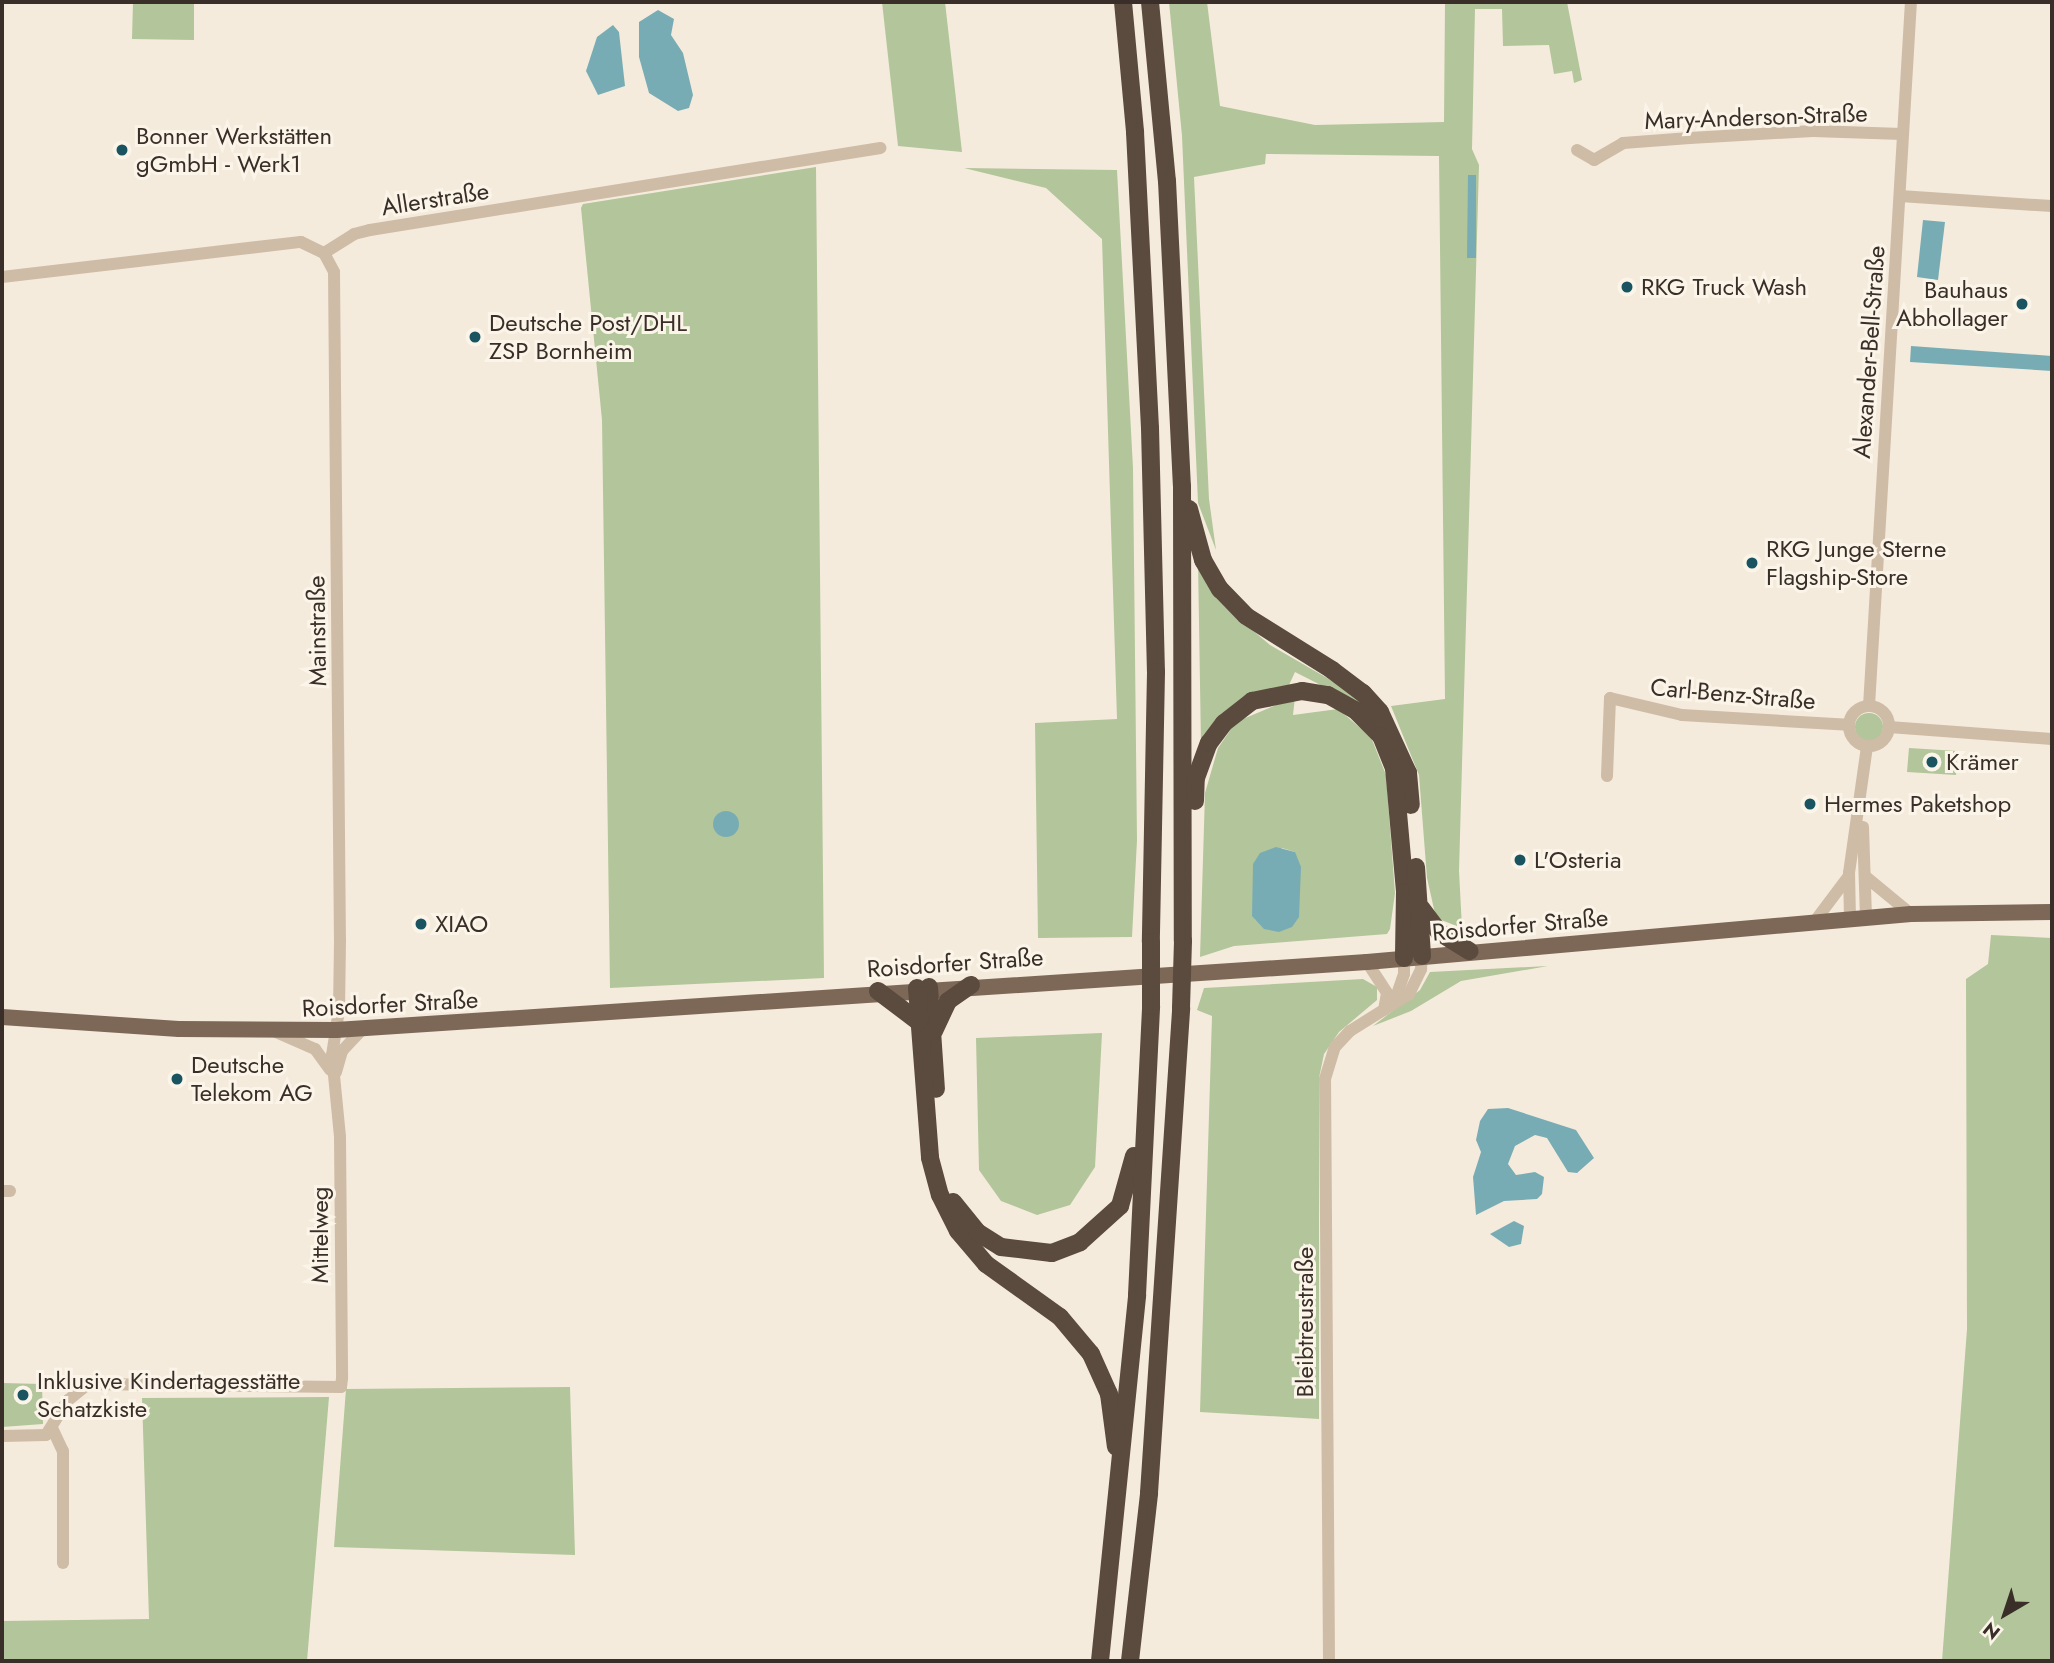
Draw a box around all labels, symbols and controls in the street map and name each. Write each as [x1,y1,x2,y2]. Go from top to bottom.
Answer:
street label: Mary-Anderson-Straße [1644,99,1868,135]
place label: Bonner Werkstätten gGmbH - Werk1 [136,122,332,178]
marker: Bonner Werkstätten gGmbH - Werk1 [114,142,130,158]
street label: Allerstraße [379,176,491,222]
street label: Alexander-Bell-Straße [1847,245,1891,459]
place label: RKG Truck Wash [1641,273,1807,301]
place label: Bauhaus Abhollager [1896,276,2008,332]
marker: RKG Truck Wash [1619,279,1635,295]
marker: Bauhaus Abhollager [2014,296,2030,312]
place label: Deutsche Post/DHL ZSP Bornheim [489,309,687,365]
marker: Deutsche Post/DHL ZSP Bornheim [467,329,483,345]
place label: RKG Junge Sterne Flagship-Store [1766,535,1946,591]
marker: RKG Junge Sterne Flagship-Store [1744,555,1760,571]
street label: Mainstraße [302,575,332,687]
street label: Carl-Benz-Straße [1649,672,1817,716]
place label: Krämer [1946,748,2019,776]
marker: Krämer [1924,754,1940,770]
place label: Hermes Paketshop [1824,790,2011,818]
marker: Hermes Paketshop [1802,796,1818,812]
place label: L'Osteria [1534,846,1622,874]
marker: L'Osteria [1512,852,1528,868]
street label: Roisdorfer Straße [1431,903,1609,947]
place label: XIAO [435,910,488,938]
marker: XIAO [413,916,429,932]
street label: Roisdorfer Straße [866,942,1044,984]
street label: Roisdorfer Straße [301,985,479,1023]
place label: Deutsche Telekom AG [191,1051,313,1107]
marker: Deutsche Telekom AG [169,1071,185,1087]
street label: Mittelweg [306,1186,334,1284]
street label: Bleibtreustraße [1291,1247,1319,1397]
place label: Inklusive Kindertagesstätte Schatzkiste [37,1367,300,1423]
marker: Inklusive Kindertagesstätte Schatzkiste [15,1387,31,1403]
north arrow [1970,1579,2040,1649]
text: N [1977,1615,2006,1646]

